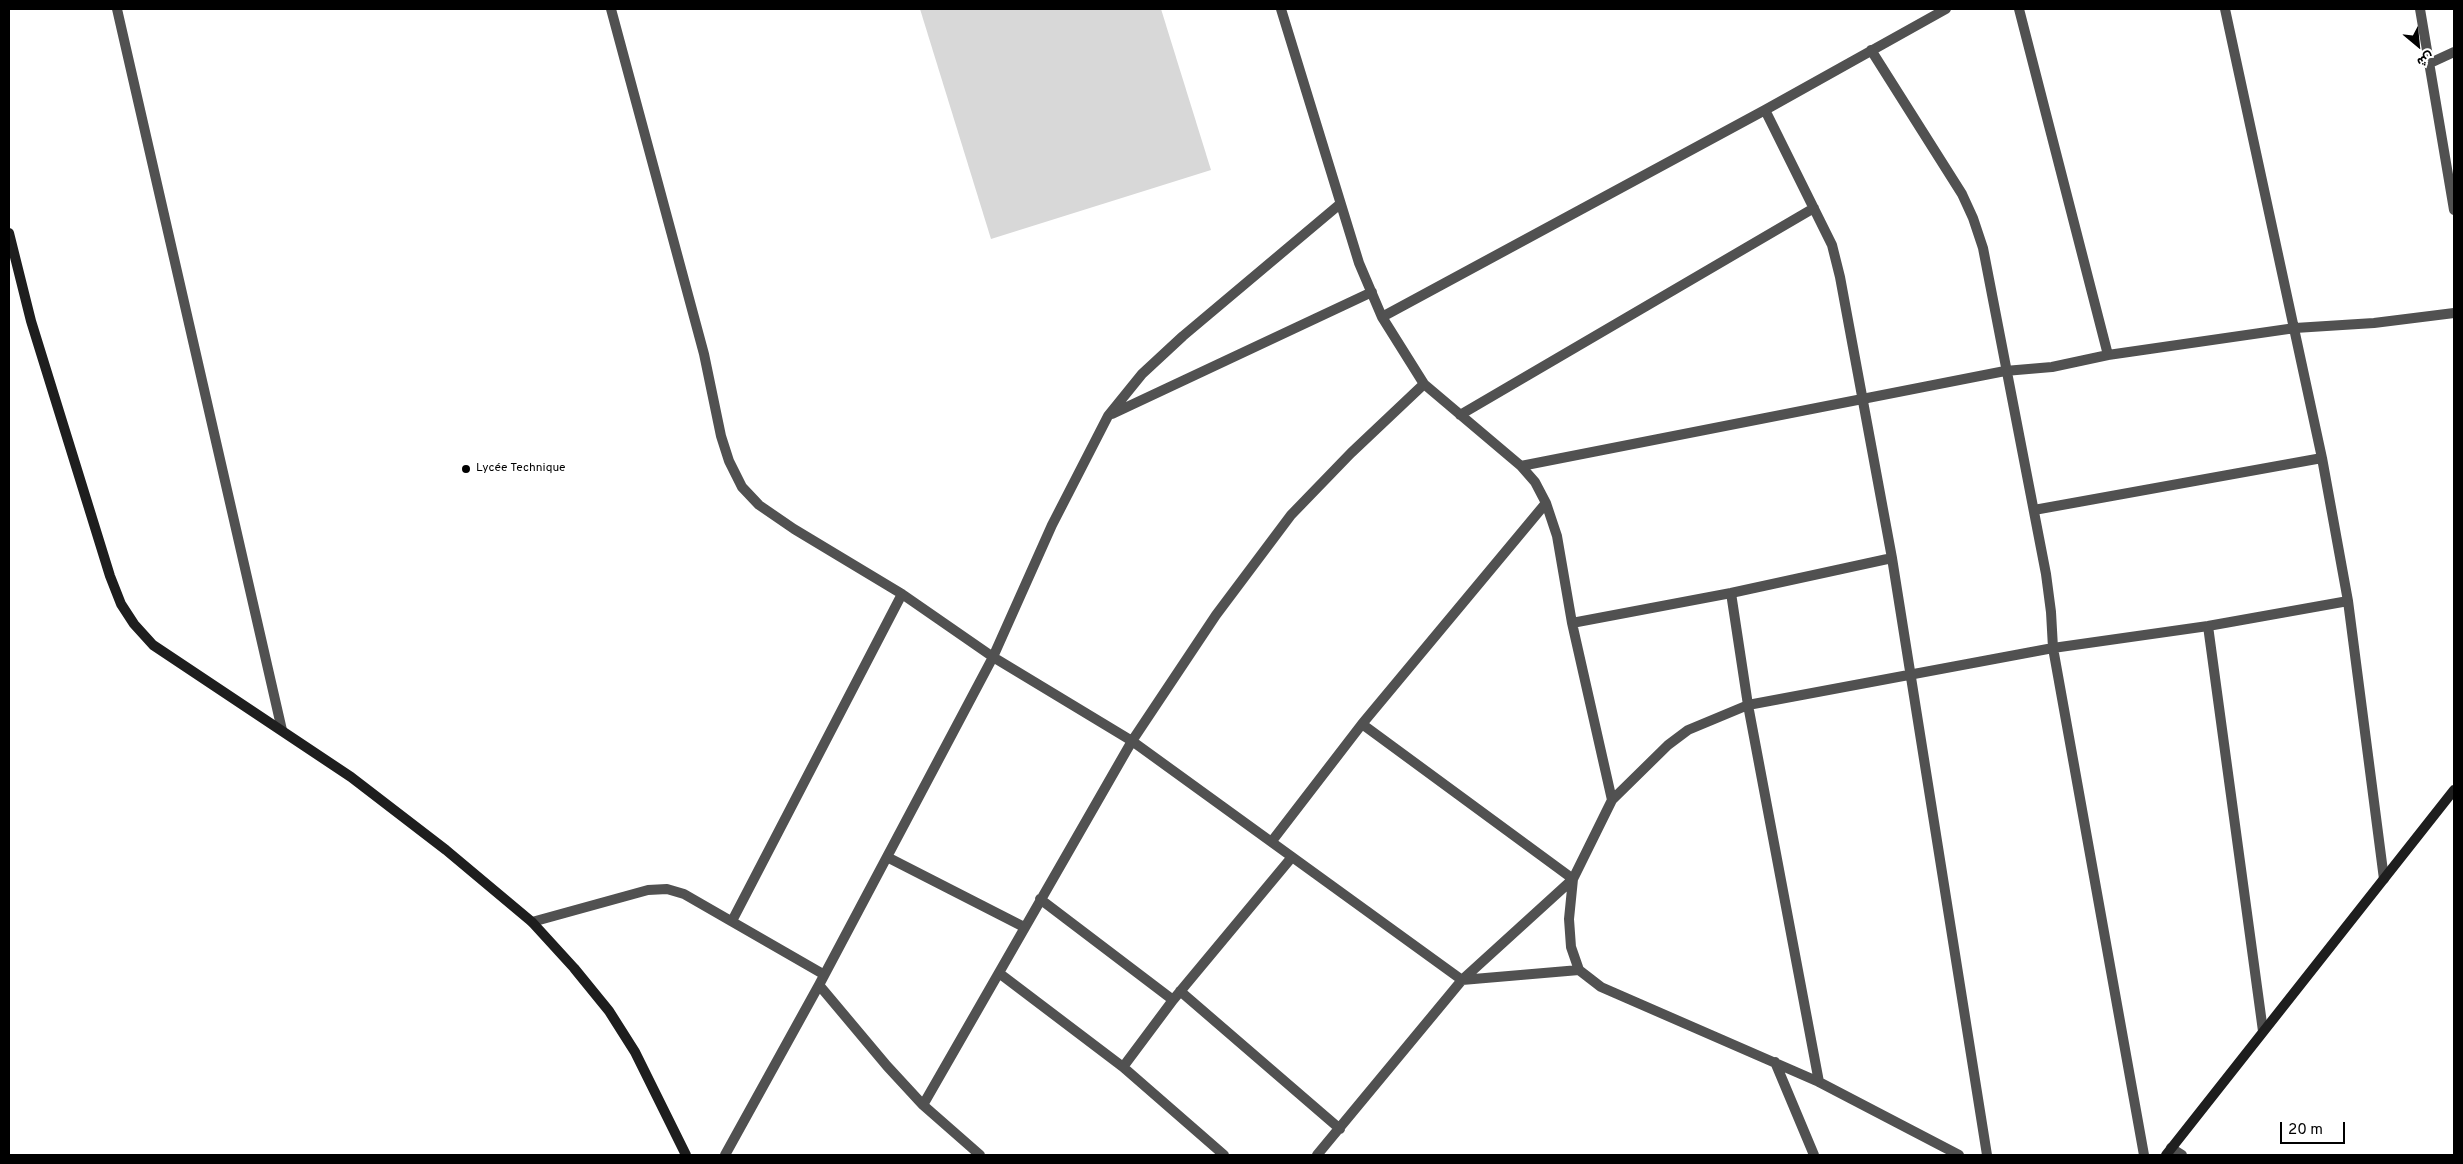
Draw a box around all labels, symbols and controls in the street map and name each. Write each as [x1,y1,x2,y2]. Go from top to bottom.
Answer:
north arrow [2393,20,2443,70]
text: ش [2414,47,2437,70]
place label: Lycée Technique [476,462,566,476]
marker: Lycée Technique [460,463,472,475]
scale bar [2283,1112,2348,1144]
text: 20 m [2288,1121,2323,1140]

